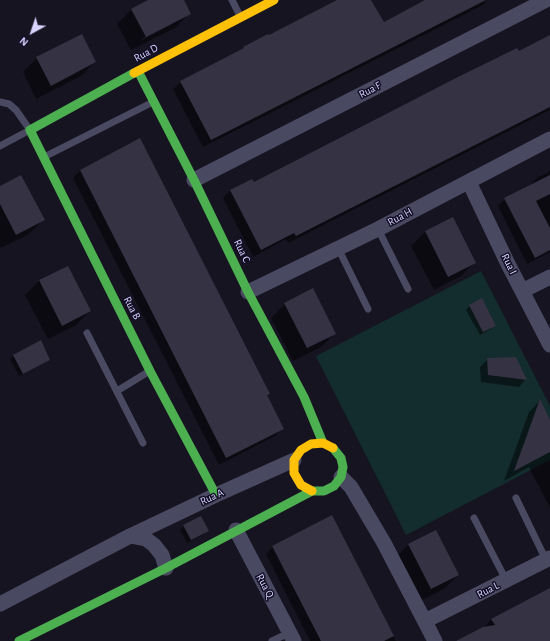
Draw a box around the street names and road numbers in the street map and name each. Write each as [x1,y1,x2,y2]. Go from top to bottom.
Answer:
street label: Rua D [132,41,160,65]
street label: Rua F [357,79,383,101]
street label: Rua H [385,205,415,229]
street label: Rua C [231,237,253,265]
street label: Rua I [498,252,520,276]
street label: Rua B [121,294,143,322]
street label: Rua A [198,486,226,508]
street label: Rua Q [253,572,277,600]
street label: Rua L [475,579,501,601]

